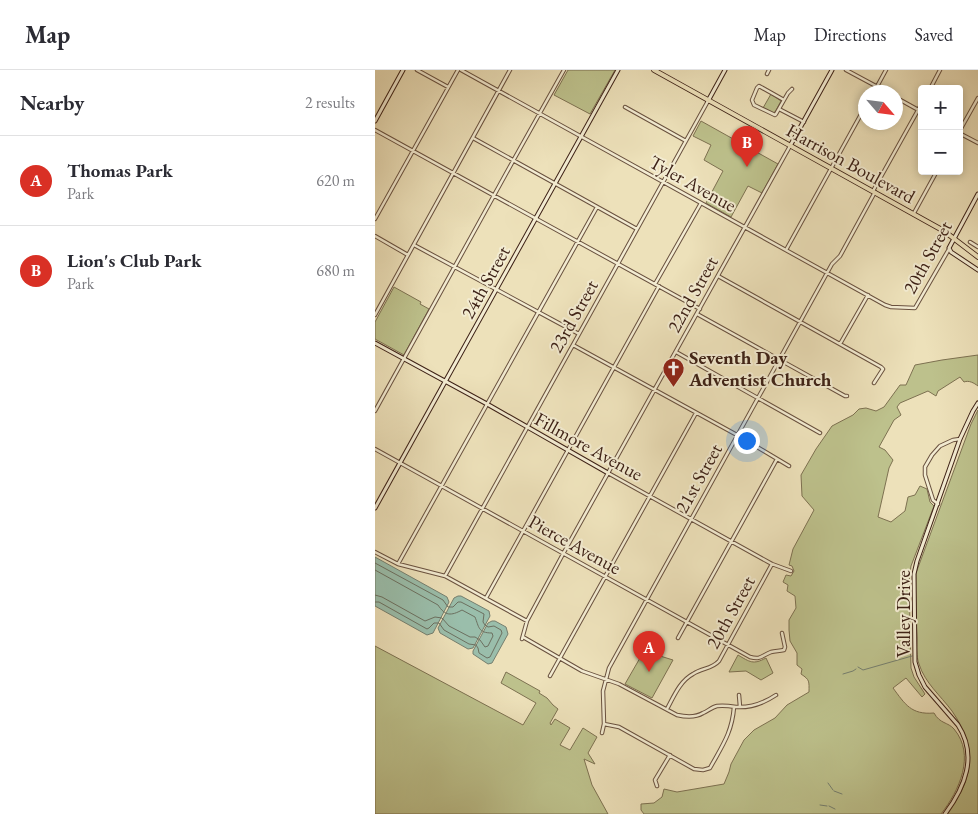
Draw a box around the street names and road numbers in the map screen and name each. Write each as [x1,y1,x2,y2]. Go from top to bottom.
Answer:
street label: Harrison Boulevard [782,118,920,209]
street label: Tyler Avenue [645,149,741,218]
street label: 20th Street [897,216,958,298]
street label: 24th Street [455,241,516,323]
street label: 22nd Street [661,252,724,337]
street label: 23rd Street [543,275,604,357]
street label: Fillmore Avenue [530,406,647,486]
street label: 21st Street [669,439,728,517]
street label: Pierce Avenue [524,509,625,580]
street label: Valley Drive [891,570,916,658]
street label: 20th Street [700,571,761,653]

